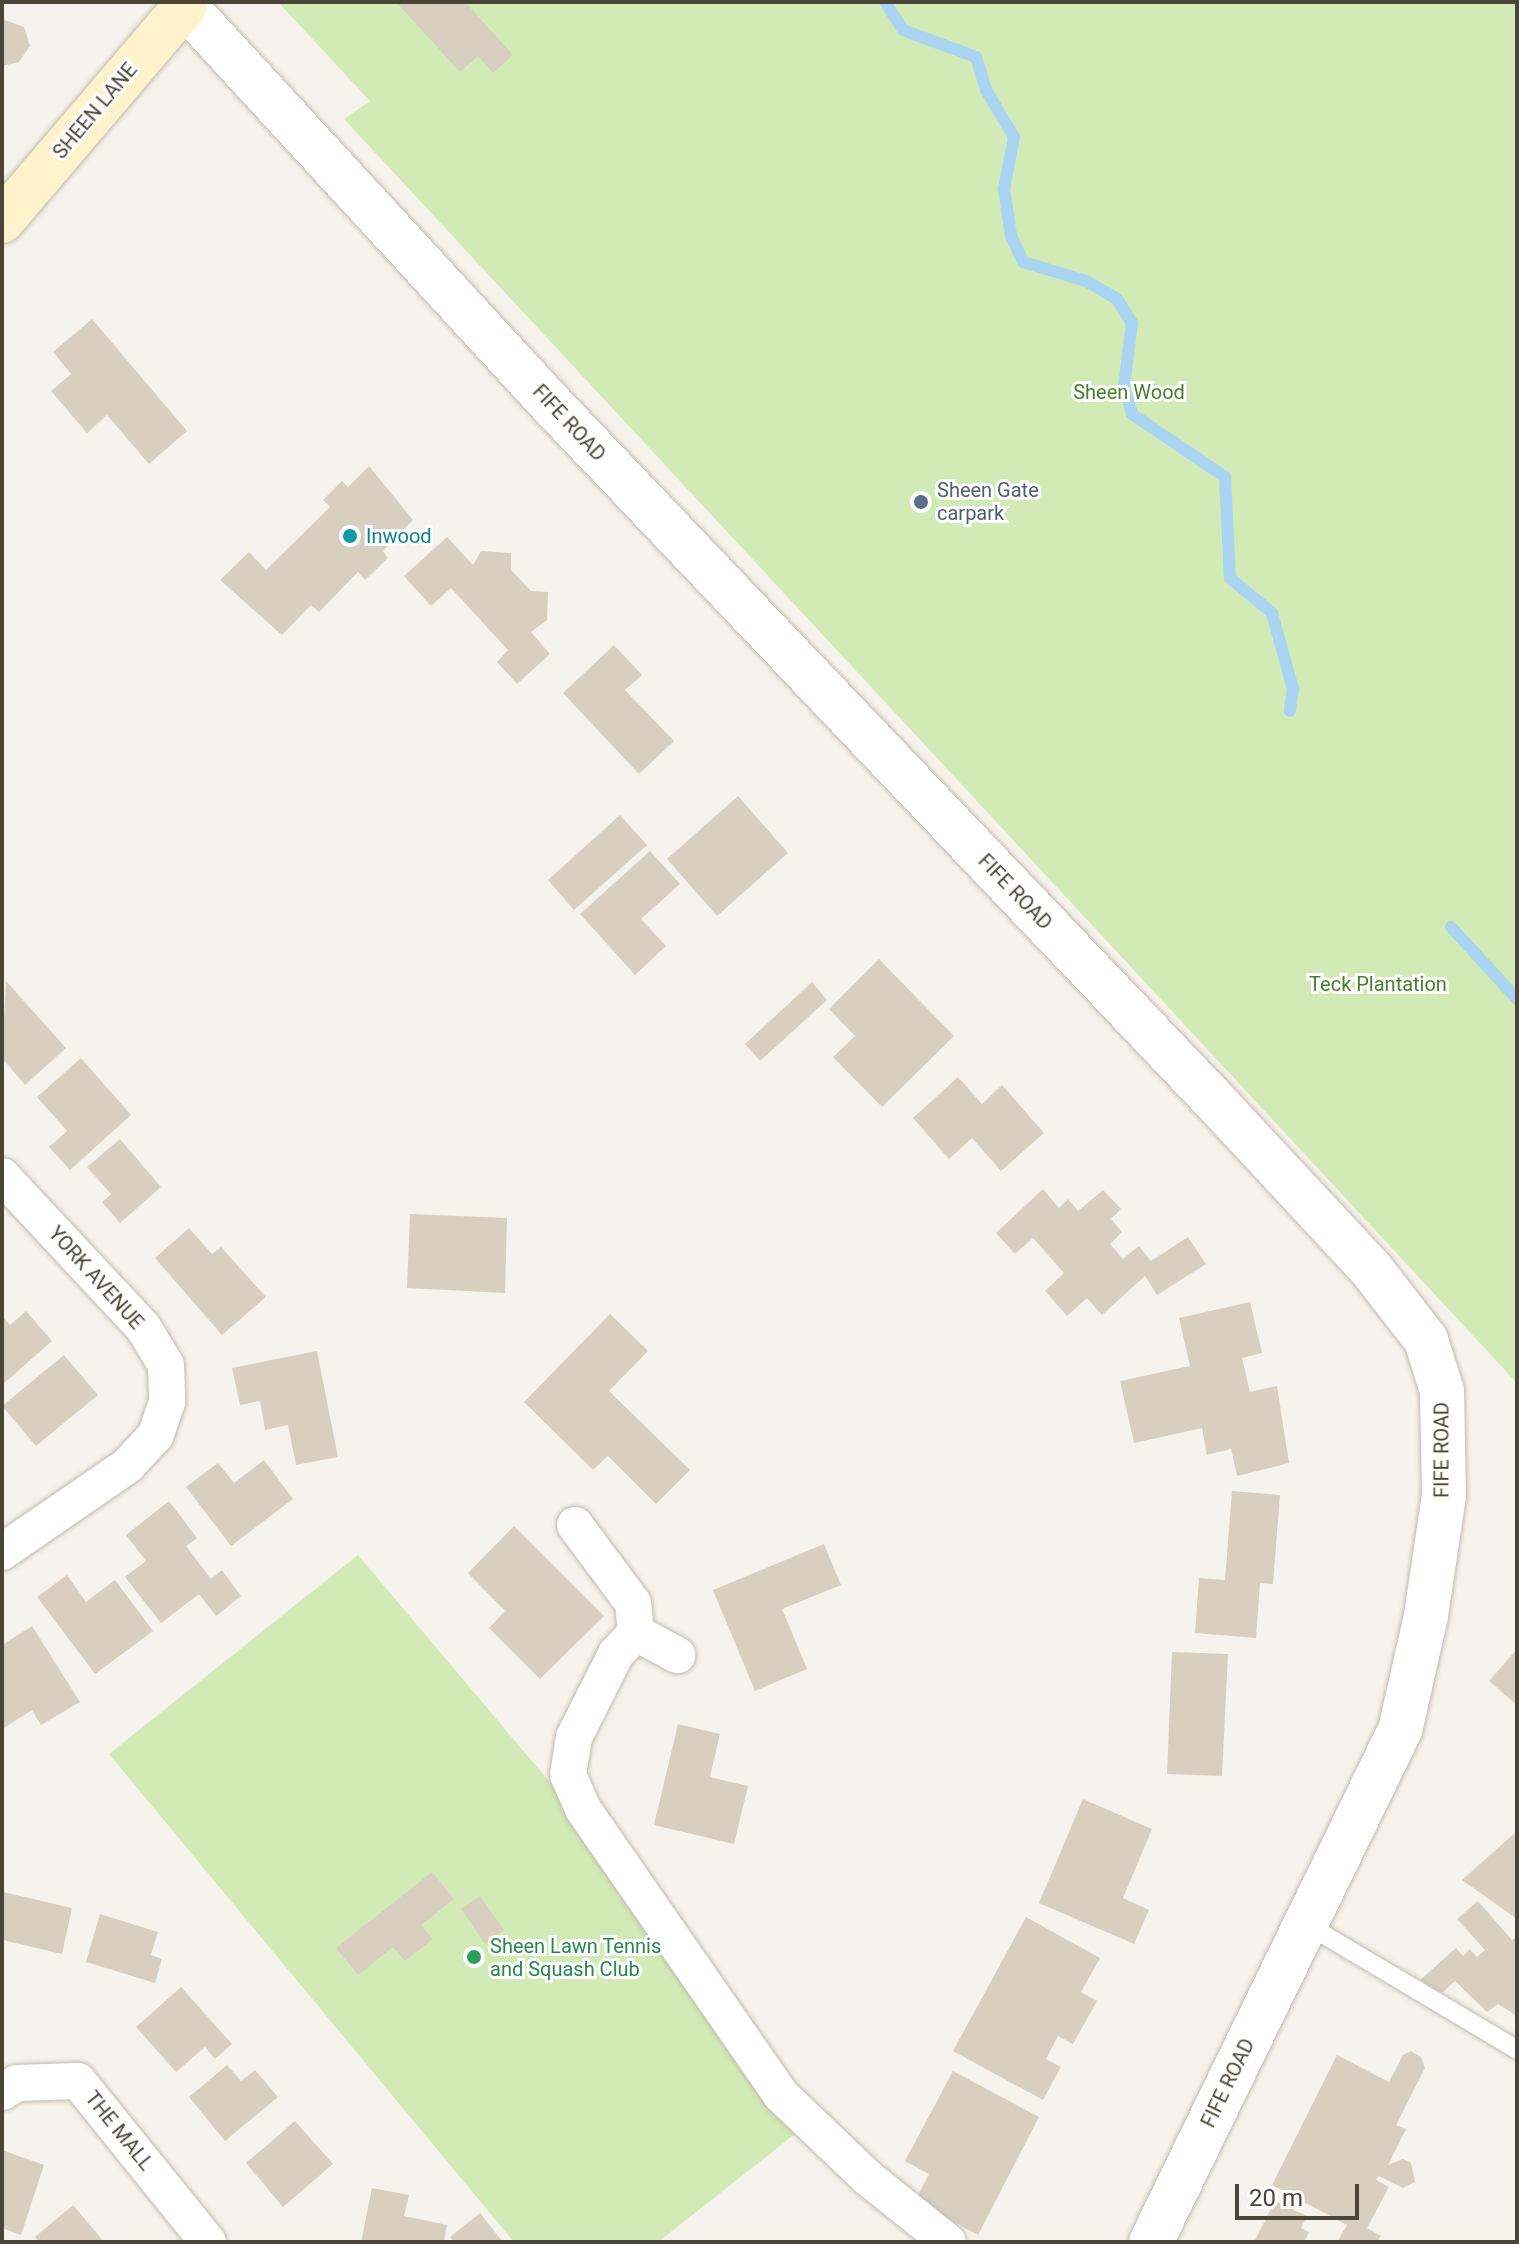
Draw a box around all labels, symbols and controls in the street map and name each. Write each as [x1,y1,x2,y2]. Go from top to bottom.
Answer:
street label: SHEEN LANE [48,58,142,164]
street label: FIFE ROAD [528,380,610,466]
park label: Sheen Wood [1073,380,1185,404]
place label: Sheen Gate carpark [937,478,1039,525]
marker: Sheen Gate carpark [912,493,930,511]
place label: Inwood [366,524,432,548]
marker: Inwood [341,527,359,545]
street label: FIFE ROAD [973,849,1057,935]
park label: Teck Plantation [1309,972,1447,996]
street label: YORK AVENUE [44,1222,148,1334]
street label: FIFE ROAD [1430,1402,1454,1498]
place label: Sheen Lawn Tennis and Squash Club [490,1934,662,1981]
marker: Sheen Lawn Tennis and Squash Club [465,1948,483,1966]
street label: FIFE ROAD [1196,2035,1260,2131]
street label: THE MALL [80,2087,158,2175]
scale bar [1239,2168,1363,2218]
text: 20 m [1249,2184,1303,2212]

